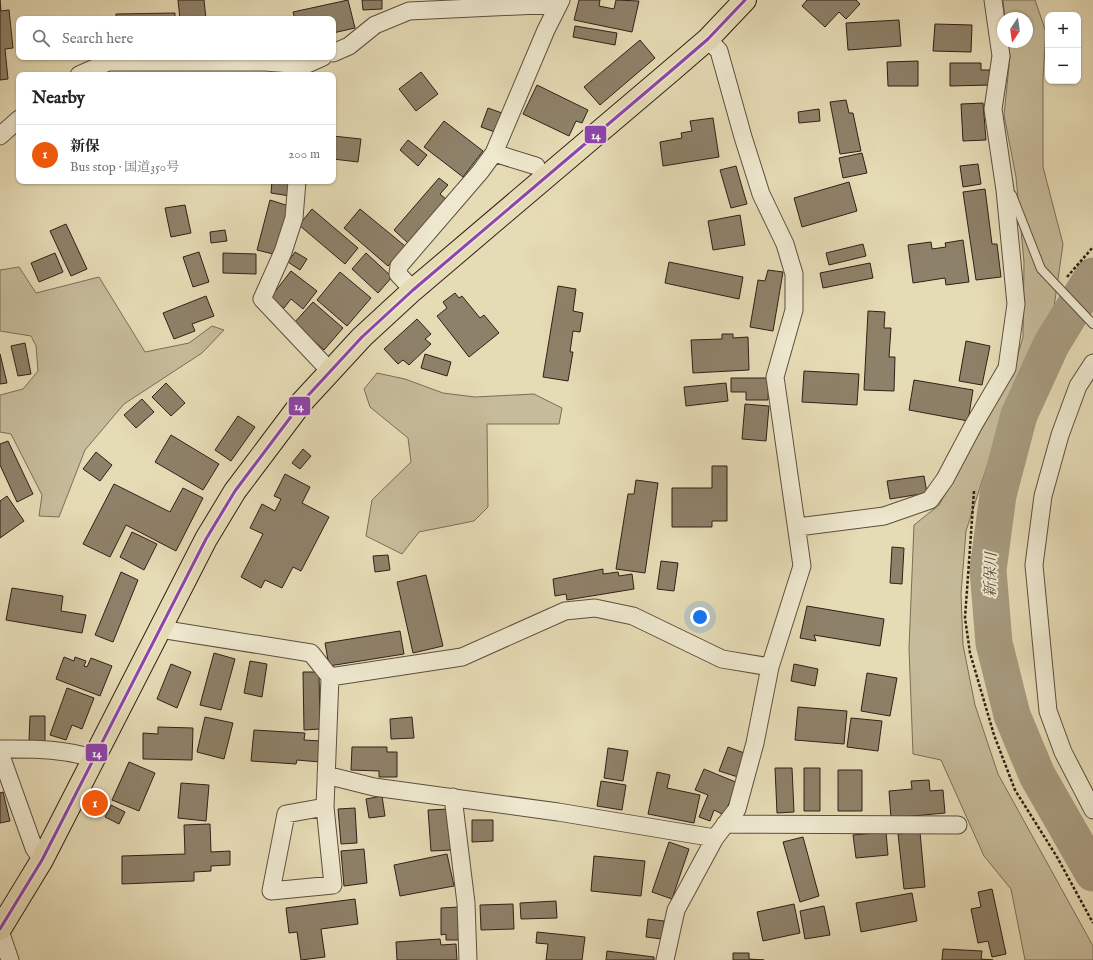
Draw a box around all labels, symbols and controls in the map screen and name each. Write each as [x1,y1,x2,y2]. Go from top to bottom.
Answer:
north arrow [997,12,1033,48]
map controls [1045,12,1081,84]
button: + [1045,12,1081,48]
search box [16,16,336,60]
icon: search [30,27,52,49]
text: Search here [62,29,133,48]
button: − [1045,48,1081,84]
text: Nearby [32,88,85,109]
line badge: 14 [584,125,607,144]
text: 14 [591,129,601,143]
text: 新保 [70,137,100,156]
text: 1 [43,146,47,163]
text: 200 m [288,146,320,163]
text: Bus stop · 国道350号 [70,159,179,176]
line badge: 14 [288,396,311,416]
text: 14 [294,400,304,414]
water label: 新保川 [981,550,1001,598]
your location [690,607,710,627]
line badge: 14 [85,743,108,762]
text: 14 [92,747,102,761]
pin: 1 [82,788,108,818]

